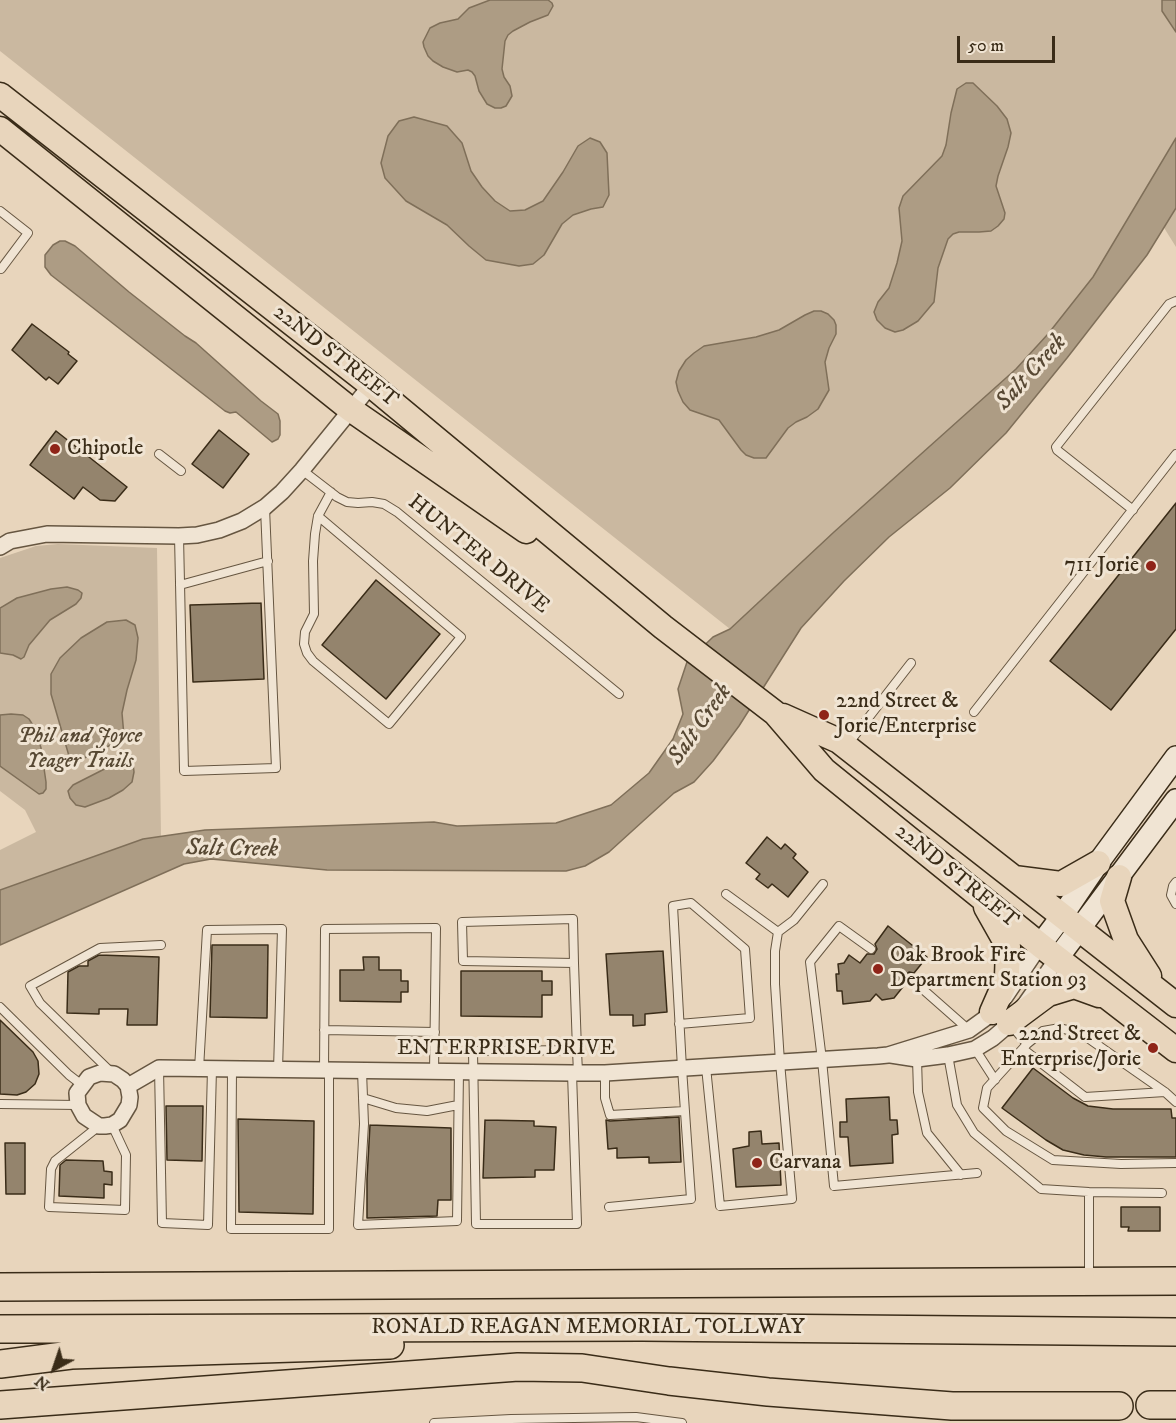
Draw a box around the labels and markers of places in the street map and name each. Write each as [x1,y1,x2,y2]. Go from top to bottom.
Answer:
place label: Chipotle [67,436,143,462]
marker: Chipotle [48,442,62,456]
place label: 711 Jorie [1065,553,1139,579]
marker: 711 Jorie [1144,559,1158,573]
place label: 22nd Street & Jorie/Enterprise [836,689,976,740]
marker: 22nd Street & Jorie/Enterprise [817,708,831,722]
place label: Oak Brook Fire Department Station 93 [890,943,1087,994]
marker: Oak Brook Fire Department Station 93 [871,962,885,976]
place label: 22nd Street & Enterprise/Jorie [1001,1022,1141,1074]
marker: 22nd Street & Enterprise/Jorie [1146,1041,1160,1055]
place label: Carvana [769,1150,841,1176]
marker: Carvana [750,1156,764,1170]

